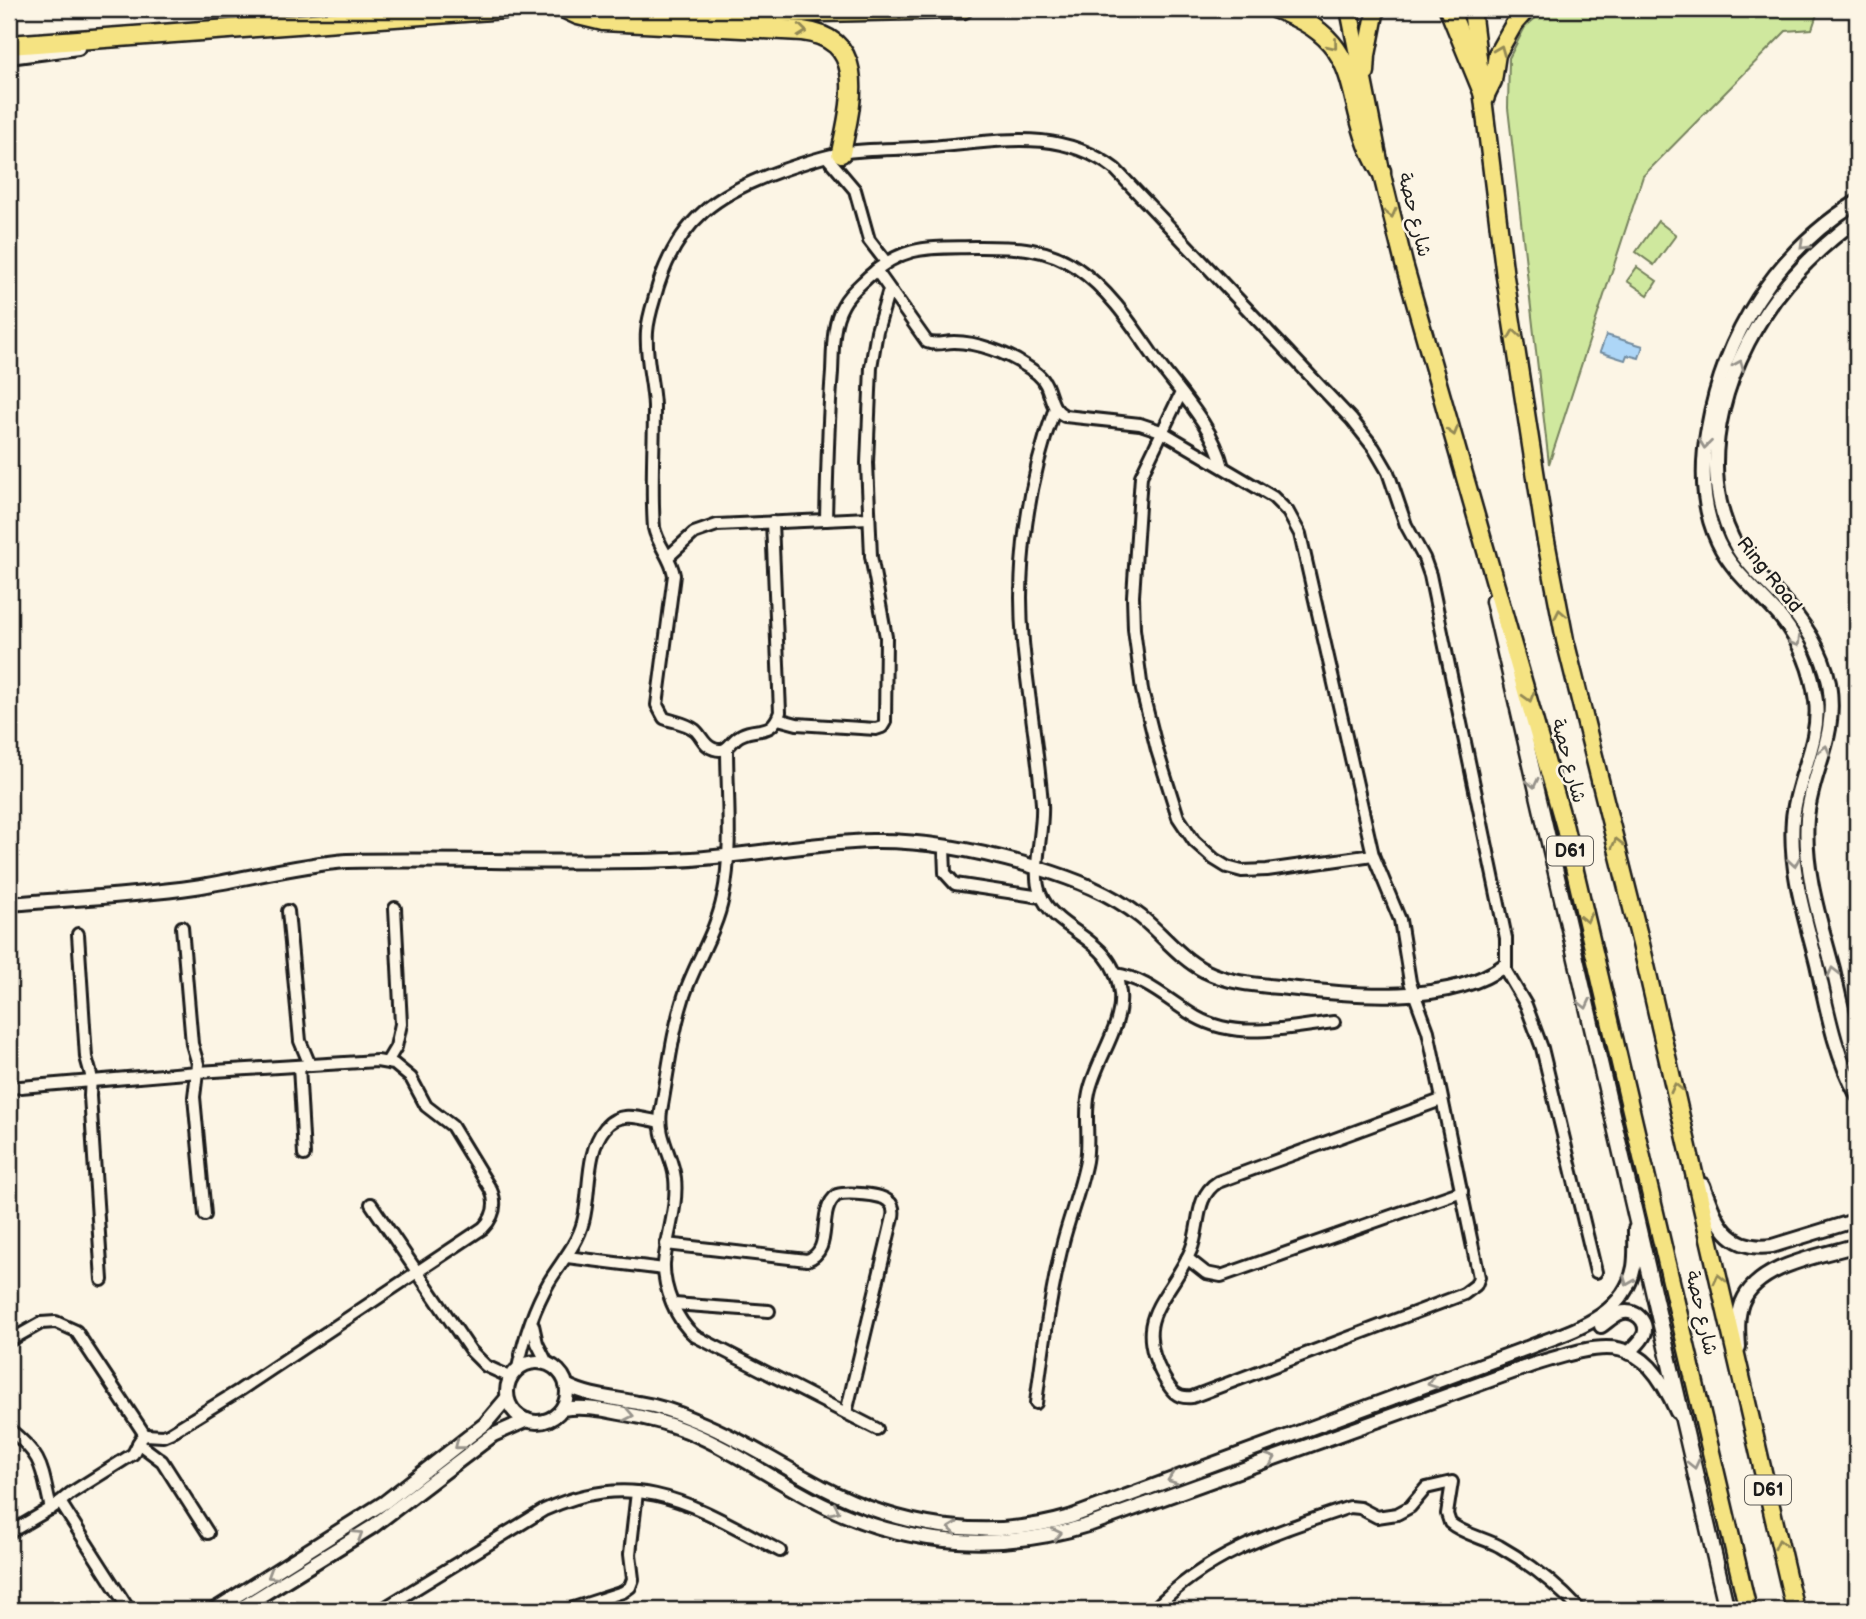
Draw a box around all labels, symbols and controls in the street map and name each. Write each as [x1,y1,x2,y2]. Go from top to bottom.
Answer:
one-way arrow [796,24,808,39]
one-way arrow [1324,37,1337,49]
one-way arrow [1492,45,1506,57]
street label: شارع حصة [1391,170,1436,260]
one-way arrow [1383,207,1397,219]
one-way arrow [1799,236,1812,249]
one-way arrow [1507,328,1522,340]
one-way arrow [1731,359,1745,372]
one-way arrow [1445,425,1460,437]
one-way arrow [1698,438,1713,450]
street label: Ring Road [1732,533,1806,617]
one-way arrow [1554,608,1569,620]
one-way arrow [1788,634,1801,647]
one-way arrow [1521,691,1536,703]
street label: شارع حصة [1545,716,1590,806]
one-way arrow [1817,744,1831,756]
one-way arrow [1525,777,1540,789]
road number: D61 [1547,836,1593,866]
one-way arrow [1611,837,1625,849]
one-way arrow [1787,856,1802,868]
one-way arrow [1578,912,1592,924]
one-way arrow [1827,966,1841,978]
one-way arrow [1577,998,1592,1010]
one-way arrow [1669,1083,1684,1095]
street label: شارع حصة [1679,1268,1722,1358]
one-way arrow [1713,1273,1727,1285]
one-way arrow [1623,1275,1637,1287]
one-way arrow [1426,1375,1438,1389]
one-way arrow [623,1406,635,1421]
one-way arrow [454,1437,466,1450]
one-way arrow [1265,1453,1277,1467]
one-way arrow [1685,1458,1700,1470]
one-way arrow [1167,1471,1179,1485]
road number: D61 [1745,1476,1791,1504]
one-way arrow [828,1502,840,1516]
one-way arrow [947,1521,958,1536]
one-way arrow [1051,1527,1063,1542]
one-way arrow [351,1531,364,1544]
one-way arrow [1774,1538,1789,1550]
one-way arrow [266,1566,279,1579]

